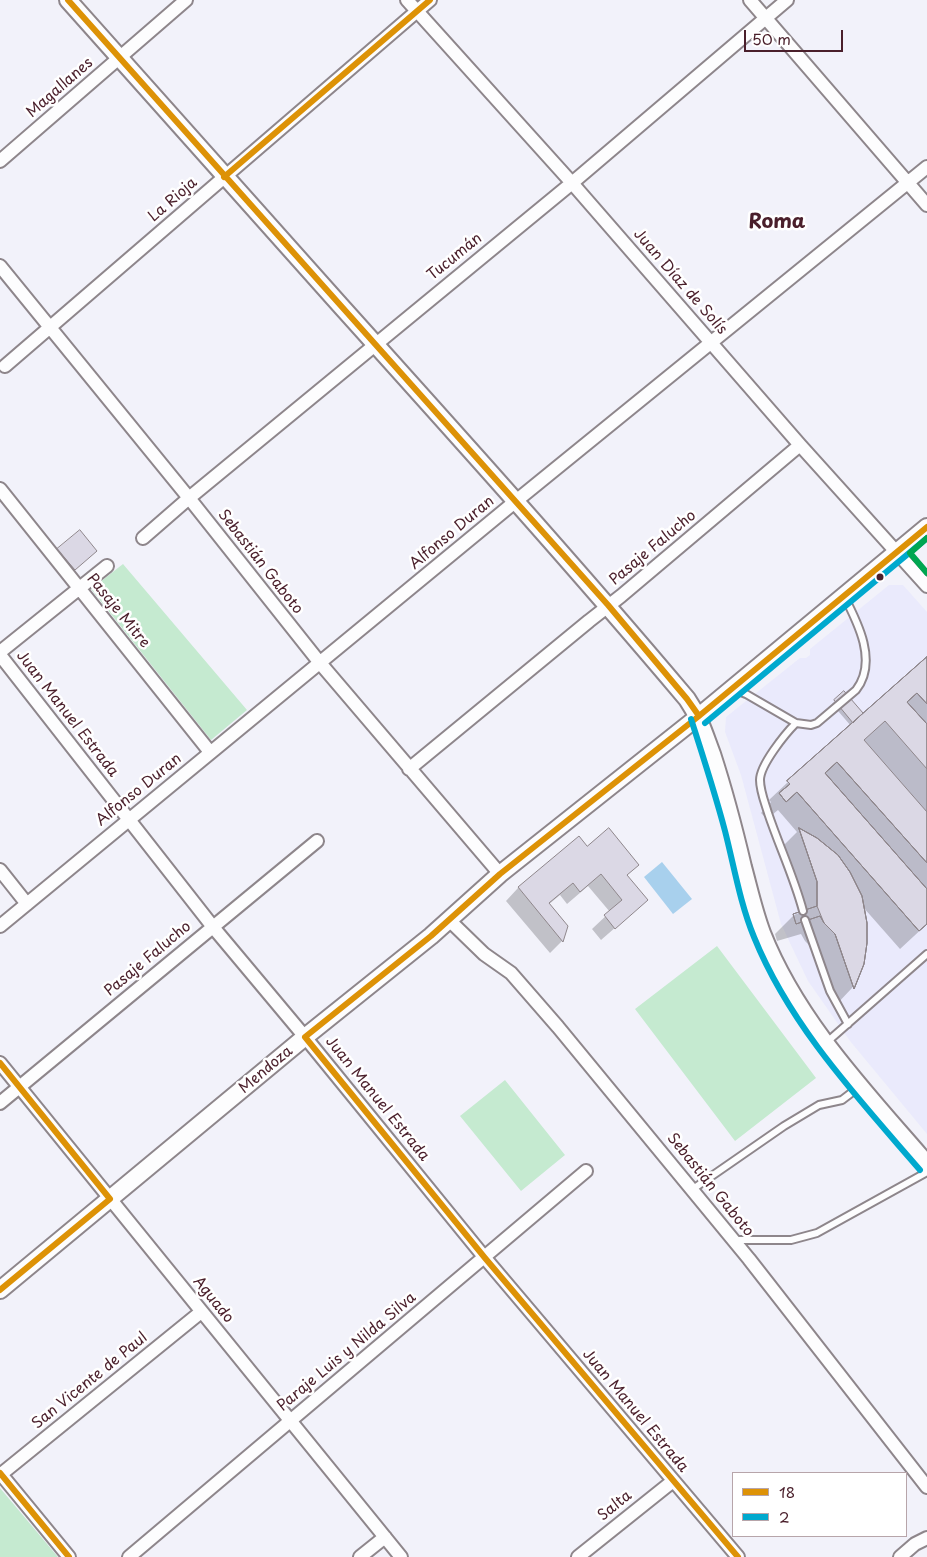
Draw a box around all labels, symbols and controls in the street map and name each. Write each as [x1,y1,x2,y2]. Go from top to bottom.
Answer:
scale bar [747,20,846,52]
text: 50 m [752,27,791,50]
street label: Magallanes [23,54,97,122]
street label: La Rioja [145,174,201,226]
district label: Roma [749,210,805,234]
street label: Juan Díaz de Solís [629,226,731,338]
street label: Tucumán [424,230,486,284]
street label: Alfonso Duran [406,492,498,574]
street label: Sebastián Gaboto [214,506,306,618]
street label: Pasaje Falucho [606,507,700,589]
street label: Pasaje Mitre [83,570,153,652]
unlabelled marker [875,572,885,582]
street label: Juan Manuel Estrada [12,647,122,781]
street label: Alfonso Duran [93,750,185,830]
street label: Pasaje Falucho [101,918,195,1000]
street label: Juan Manuel Estrada [321,1033,433,1165]
street label: Mendoza [236,1042,296,1098]
street label: Sebastián Gaboto [663,1130,757,1240]
street label: Aguado [189,1273,237,1327]
street label: Paraje Luis y Nilda Silva [274,1289,420,1415]
street label: San Vicente de Paul [29,1329,151,1433]
street label: Juan Manuel Estrada [578,1346,692,1476]
legend [732,1472,907,1537]
text: 18 [779,1480,795,1503]
street label: Salta [594,1487,636,1525]
text: 2 [779,1505,790,1528]

